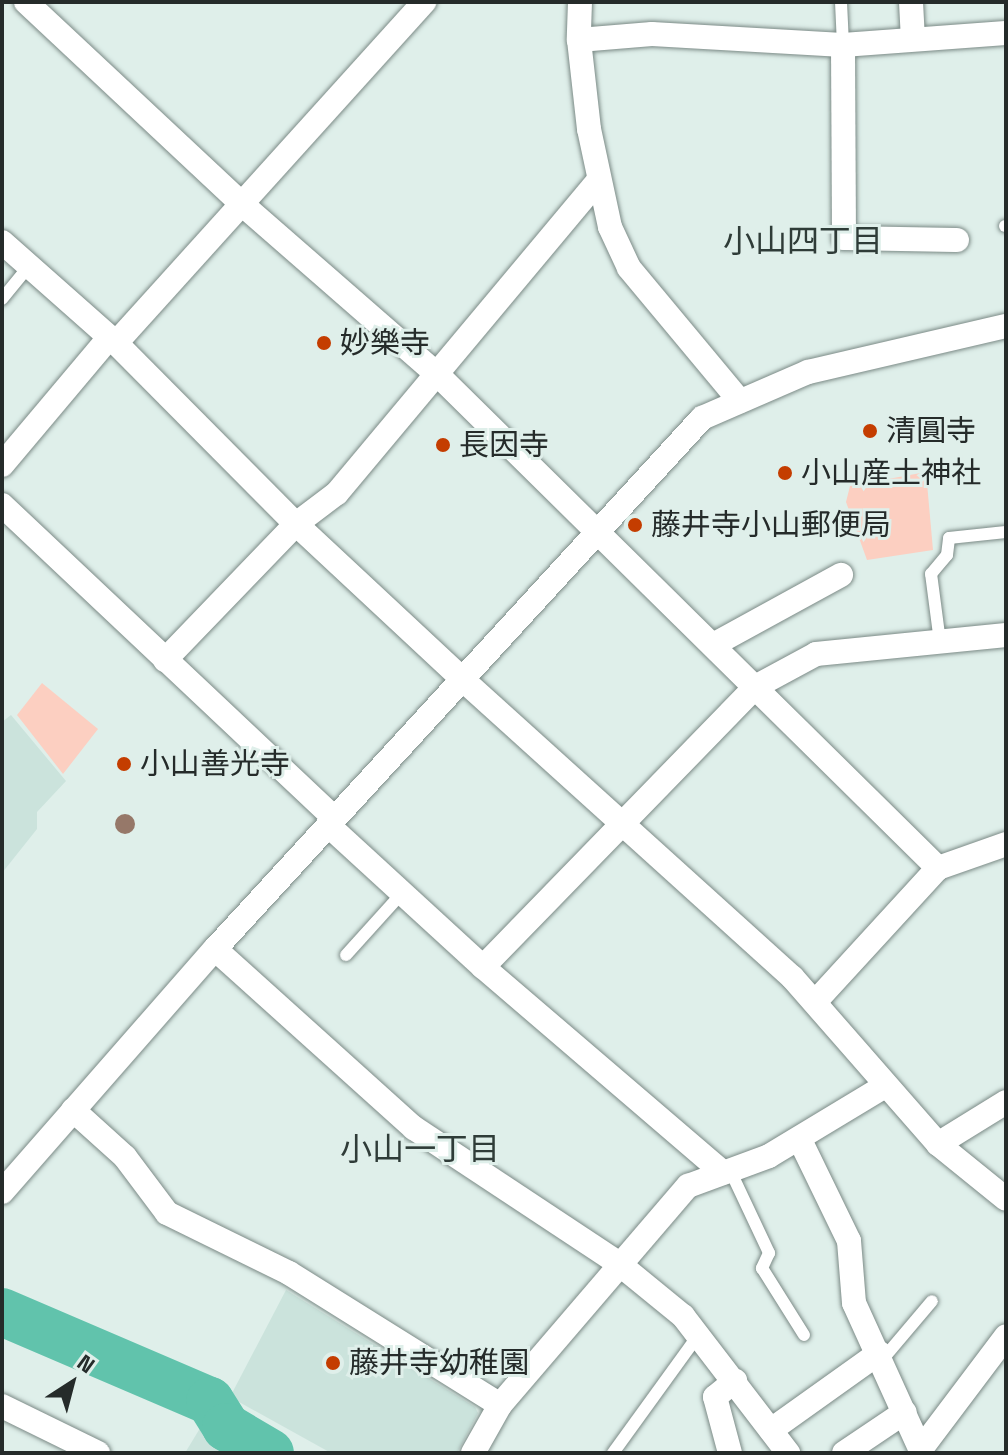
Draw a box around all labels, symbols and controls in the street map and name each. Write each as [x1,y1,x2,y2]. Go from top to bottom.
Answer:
district label: 小山四丁目 [723,222,883,260]
place label: 妙樂寺 [340,325,430,361]
marker: 妙樂寺 [315,334,333,352]
place label: 清圓寺 [886,413,976,449]
marker: 清圓寺 [861,422,879,440]
place label: 長因寺 [459,427,549,463]
marker: 長因寺 [434,436,452,454]
place label: 小山産土神社 [801,455,981,491]
marker: 小山産土神社 [776,464,794,482]
place label: 藤井寺小山郵便局 [651,507,891,543]
marker: 藤井寺小山郵便局 [626,516,644,534]
place label: 小山善光寺 [140,746,290,782]
marker: 小山善光寺 [115,755,133,773]
district label: 小山一丁目 [340,1130,500,1168]
north arrow [32,1343,112,1423]
place label: 藤井寺幼稚園 [349,1345,529,1381]
text: N [72,1348,100,1379]
marker: 藤井寺幼稚園 [324,1354,342,1372]

